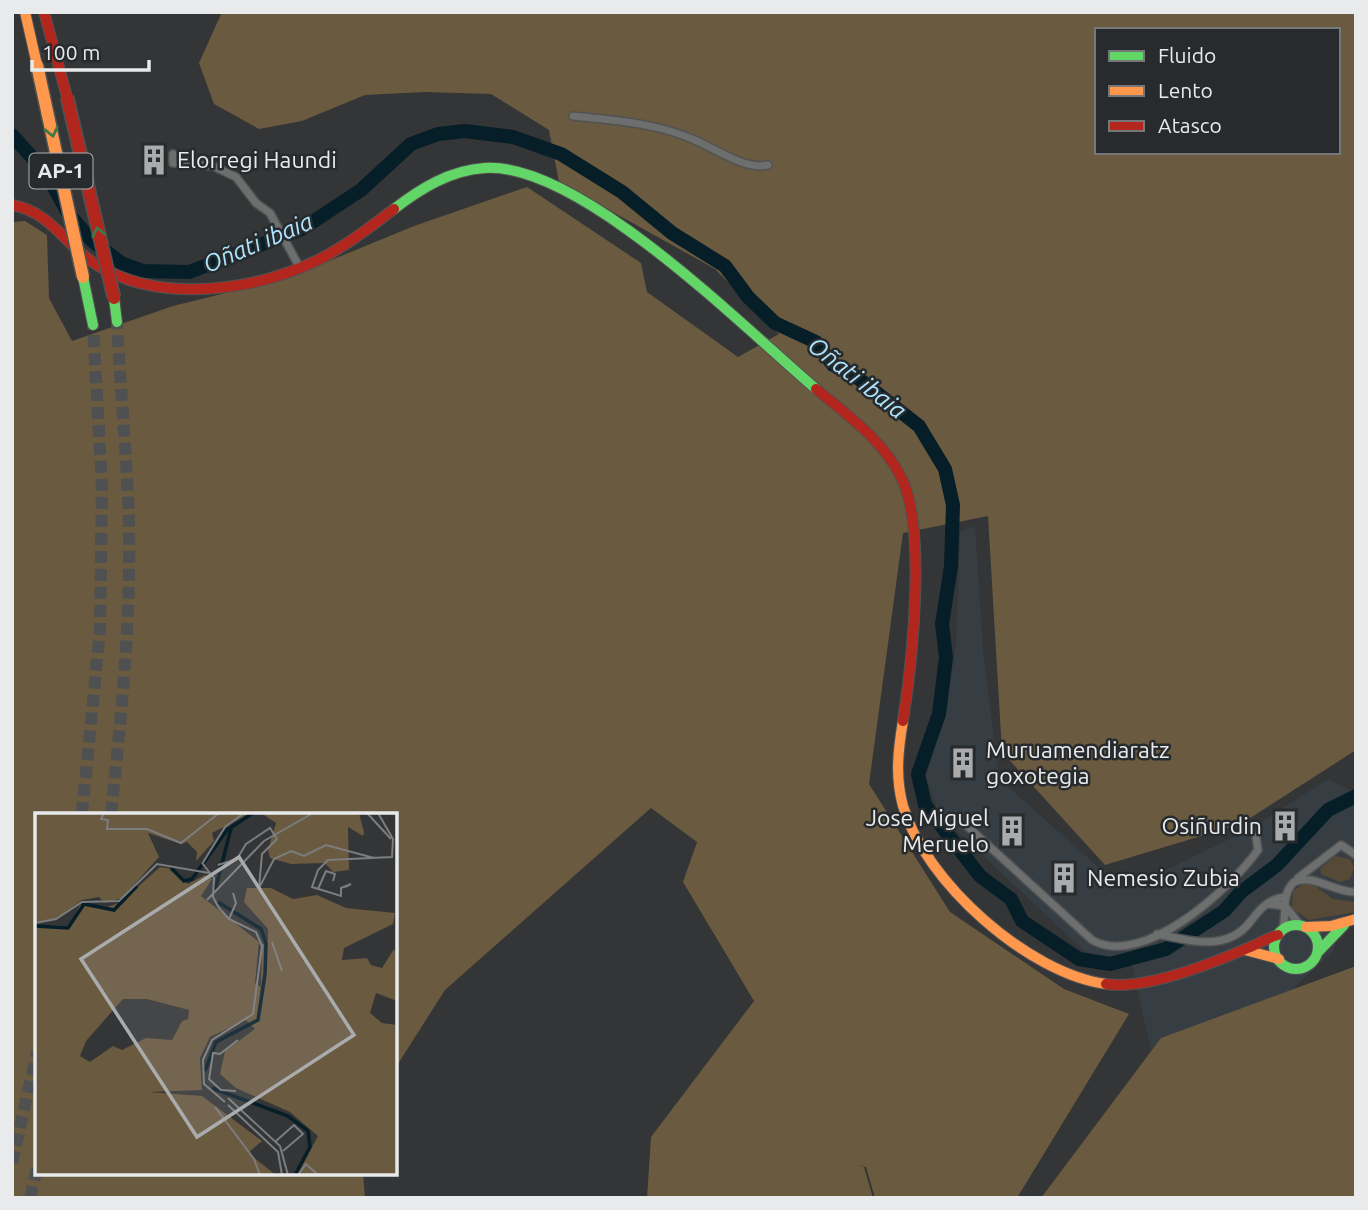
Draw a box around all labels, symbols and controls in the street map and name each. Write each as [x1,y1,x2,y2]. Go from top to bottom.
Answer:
scale bar [32,28,149,72]
legend [1095,28,1340,154]
text: 100 m [42,40,100,64]
text: Fluido [1158,43,1216,67]
text: Lento [1158,78,1213,102]
text: Atasco [1158,113,1222,137]
one-way arrow [44,126,58,138]
building icon: Elorregi Haundi [137,143,171,177]
place label: Elorregi Haundi [177,147,337,172]
road number: AP-1 [29,154,92,188]
water label: Oñati ibaia [199,207,317,278]
one-way arrow [92,226,106,238]
water label: Oñati ibaia [803,331,912,424]
place label: Muruamendiaratz goxotegia [986,737,1169,788]
building icon: Muruamendiaratz goxotegia [946,746,980,780]
place label: Jose Miguel Meruelo [866,805,989,856]
building icon: Osiñurdin [1268,809,1302,843]
inset map [35,813,397,1175]
place label: Osiñurdin [1161,813,1262,838]
building icon: Jose Miguel Meruelo [995,814,1029,848]
building icon: Nemesio Zubia [1047,861,1081,895]
place label: Nemesio Zubia [1087,865,1240,890]

